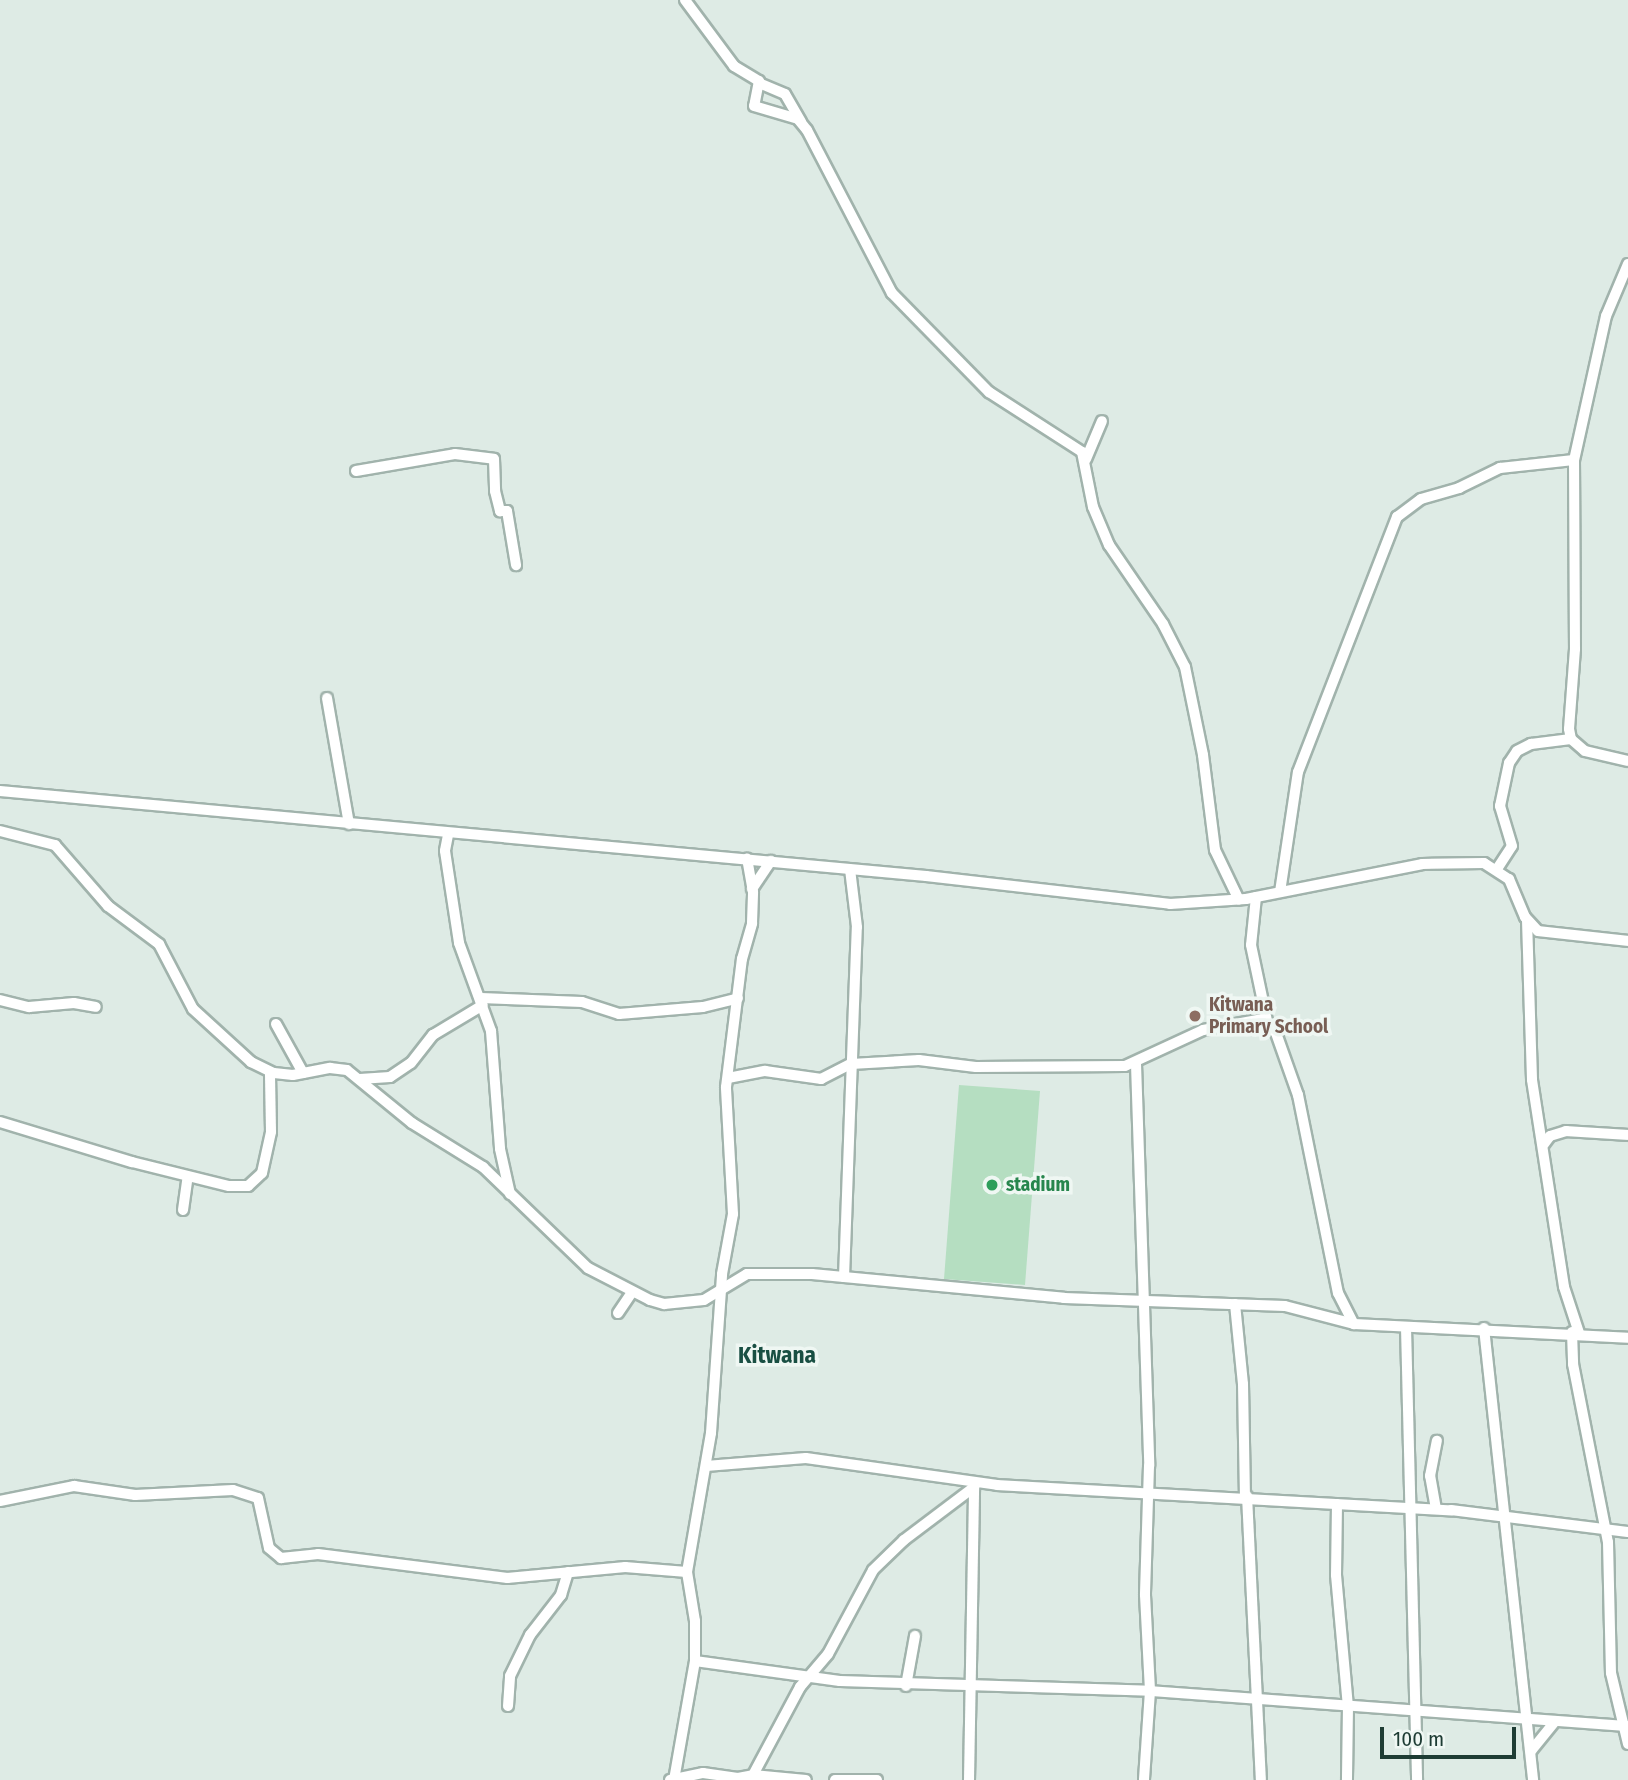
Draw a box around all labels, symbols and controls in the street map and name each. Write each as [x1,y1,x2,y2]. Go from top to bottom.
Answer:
place label: Kitwana Primary School [1209,994,1328,1038]
marker: Kitwana Primary School [1187,1008,1203,1024]
place label: stadium [1006,1174,1070,1196]
marker: stadium [984,1177,1000,1193]
district label: Kitwana [738,1341,816,1369]
scale bar [1383,1714,1520,1758]
text: 100 m [1393,1726,1444,1752]

